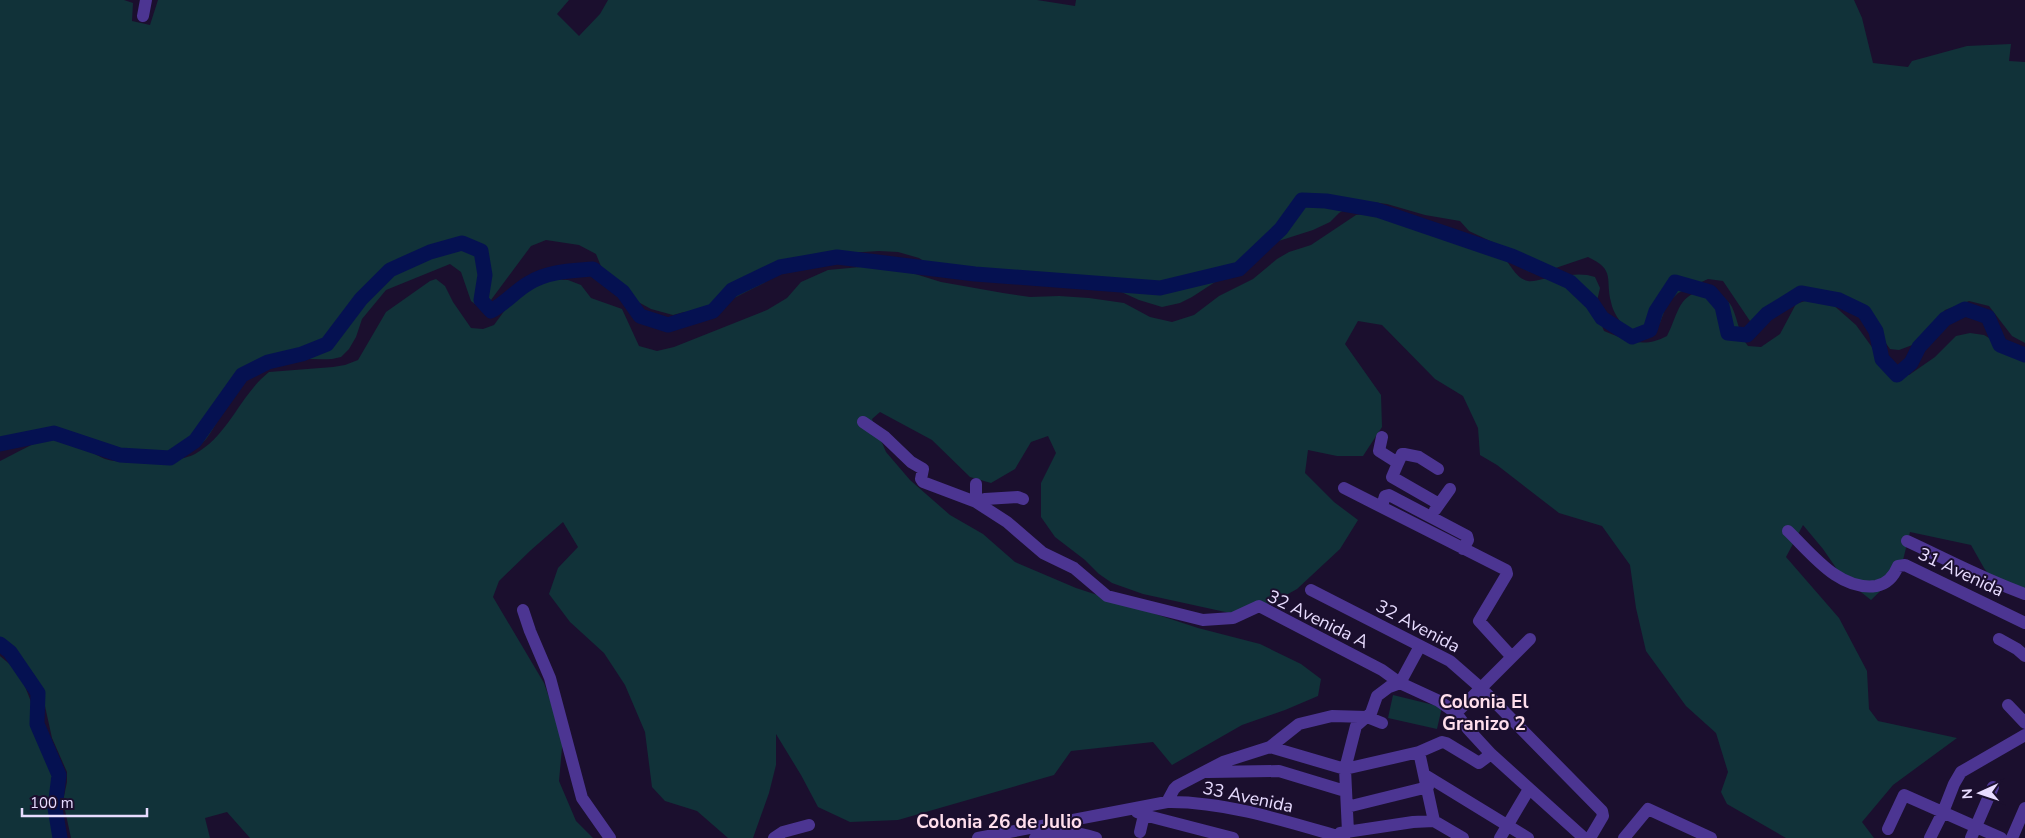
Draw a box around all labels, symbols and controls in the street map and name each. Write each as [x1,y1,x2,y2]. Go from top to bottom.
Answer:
street label: 31 Avenida [1914,542,2008,602]
street label: 32 Avenida A [1263,584,1373,654]
street label: 32 Avenida [1372,594,1464,658]
district label: Colonia El Granizo 2 [1440,689,1528,737]
north arrow [1955,768,2005,818]
street label: 33 Avenida [1200,776,1296,818]
scale bar [22,786,148,818]
text: N [1958,788,1977,799]
text: 100 m [30,793,74,813]
district label: Colonia 26 de Julio [916,809,1082,835]

